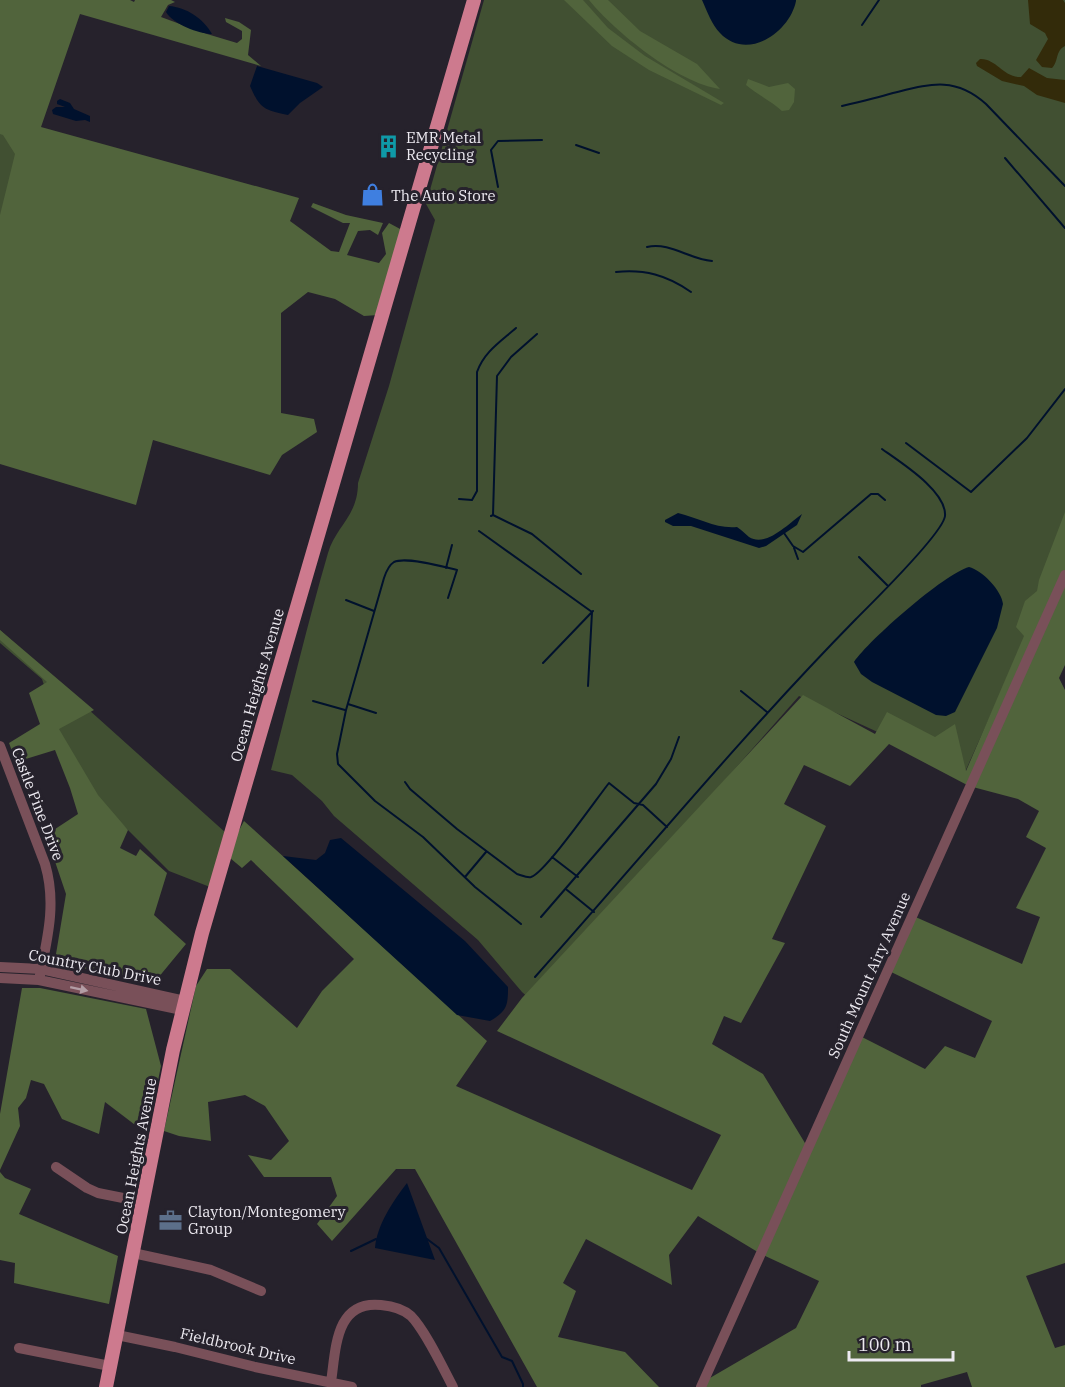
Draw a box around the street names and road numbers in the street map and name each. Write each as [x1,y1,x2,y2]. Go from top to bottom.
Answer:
street label: Ocean Heights Avenue [226,606,288,764]
street label: Castle Pine Drive [8,745,68,863]
street label: South Mount Airy Avenue [824,889,914,1061]
street label: Country Club Drive [27,945,163,989]
street label: Ocean Heights Avenue [112,1076,160,1236]
street label: Fieldbrook Drive [178,1323,298,1369]

